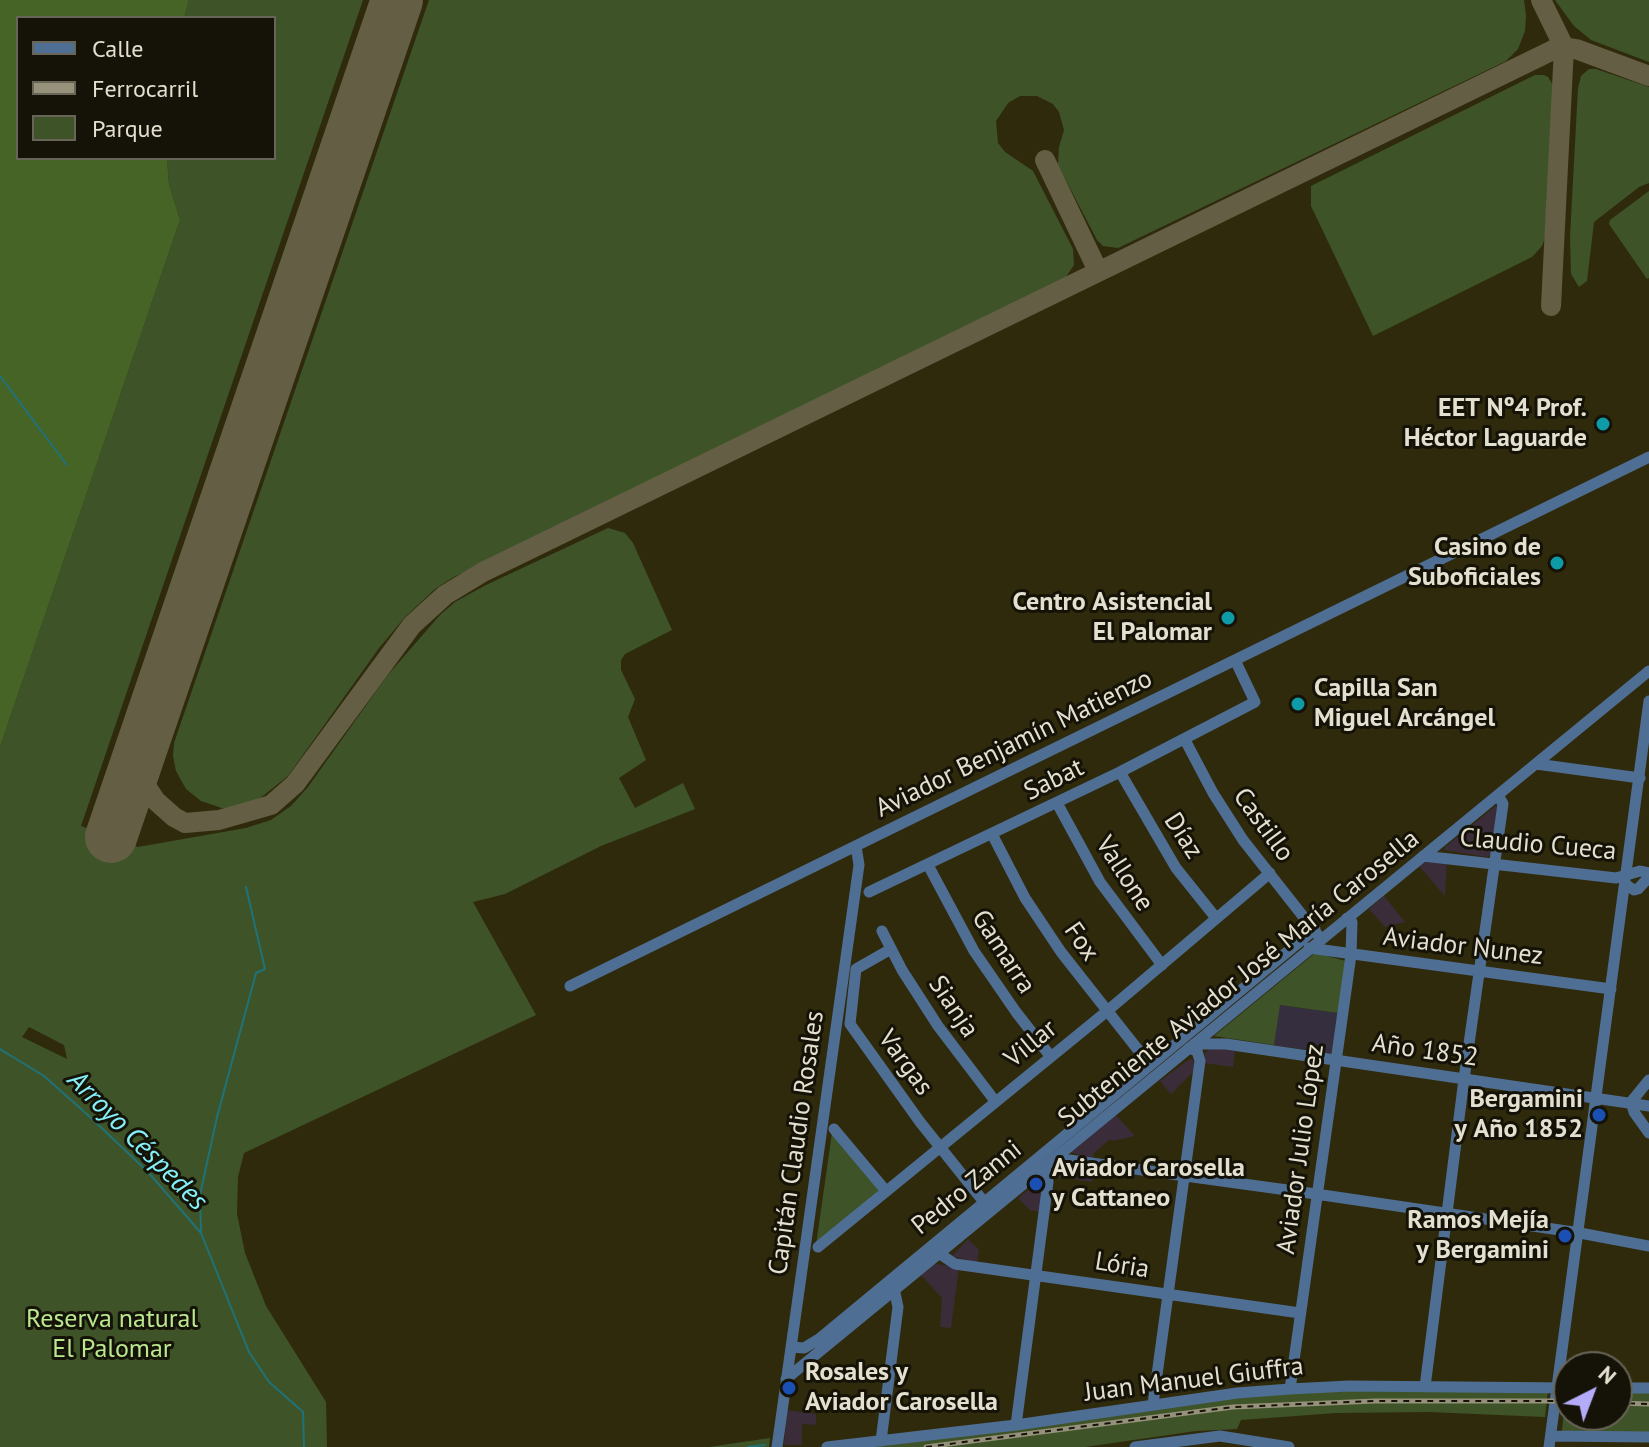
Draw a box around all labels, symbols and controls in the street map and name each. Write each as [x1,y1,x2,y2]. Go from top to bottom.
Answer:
legend [16,16,276,160]
text: Calle [92,33,143,64]
text: Ferrocarril [92,73,198,104]
text: Parque [92,113,163,144]
place label: EET Nº4 Prof. Héctor Laguarde [1404,393,1587,454]
marker: EET Nº4 Prof. Héctor Laguarde [1594,415,1612,433]
place label: Casino de Suboficiales [1408,532,1541,594]
marker: Casino de Suboficiales [1548,554,1566,572]
place label: Centro Asistencial El Palomar [1013,587,1212,648]
marker: Centro Asistencial El Palomar [1219,609,1237,627]
street label: Aviador Benjamín Matienzo [871,663,1157,825]
place label: Capilla San Miguel Arcángel [1314,673,1495,734]
marker: Capilla San Miguel Arcángel [1289,695,1307,713]
street label: Sabat [1019,752,1089,808]
street label: Castillo [1226,782,1300,868]
street label: Díaz [1157,807,1209,865]
street label: Claudio Cueca [1458,823,1618,867]
street label: Subteniente Aviador José María Carosella [1052,824,1426,1134]
street label: Vallone [1088,831,1160,917]
street label: Gamarra [964,904,1042,1000]
street label: Fox [1057,917,1105,967]
street label: Aviador Nunez [1381,922,1545,972]
street label: Sianja [921,970,985,1044]
street label: Capitán Claudio Rosales [763,1009,831,1277]
street label: Villar [998,1013,1064,1075]
street label: Vargas [871,1024,939,1102]
street label: Año 1852 [1370,1028,1480,1074]
street label: Aviador Julio López [1271,1042,1331,1256]
water label: Arroyo Céspedes [60,1064,214,1218]
place label: Bergamini y Año 1852 [1455,1084,1583,1146]
marker: Bergamini y Año 1852 [1590,1106,1608,1124]
street label: Pedro Zanni [906,1134,1028,1242]
place label: Aviador Carosella y Cattaneo [1052,1153,1245,1214]
marker: Aviador Carosella y Cattaneo [1027,1175,1045,1193]
place label: Ramos Mejía y Bergamini [1407,1205,1549,1266]
marker: Ramos Mejía y Bergamini [1556,1227,1574,1245]
street label: Lória [1093,1246,1151,1286]
park label: Reserva natural El Palomar [26,1304,198,1366]
street label: Juan Manuel Giuffra [1083,1351,1305,1409]
north arrow [1553,1351,1633,1431]
place label: Rosales y Aviador Carosella [805,1357,998,1418]
text: N [1593,1359,1622,1390]
marker: Rosales y Aviador Carosella [780,1379,798,1397]

